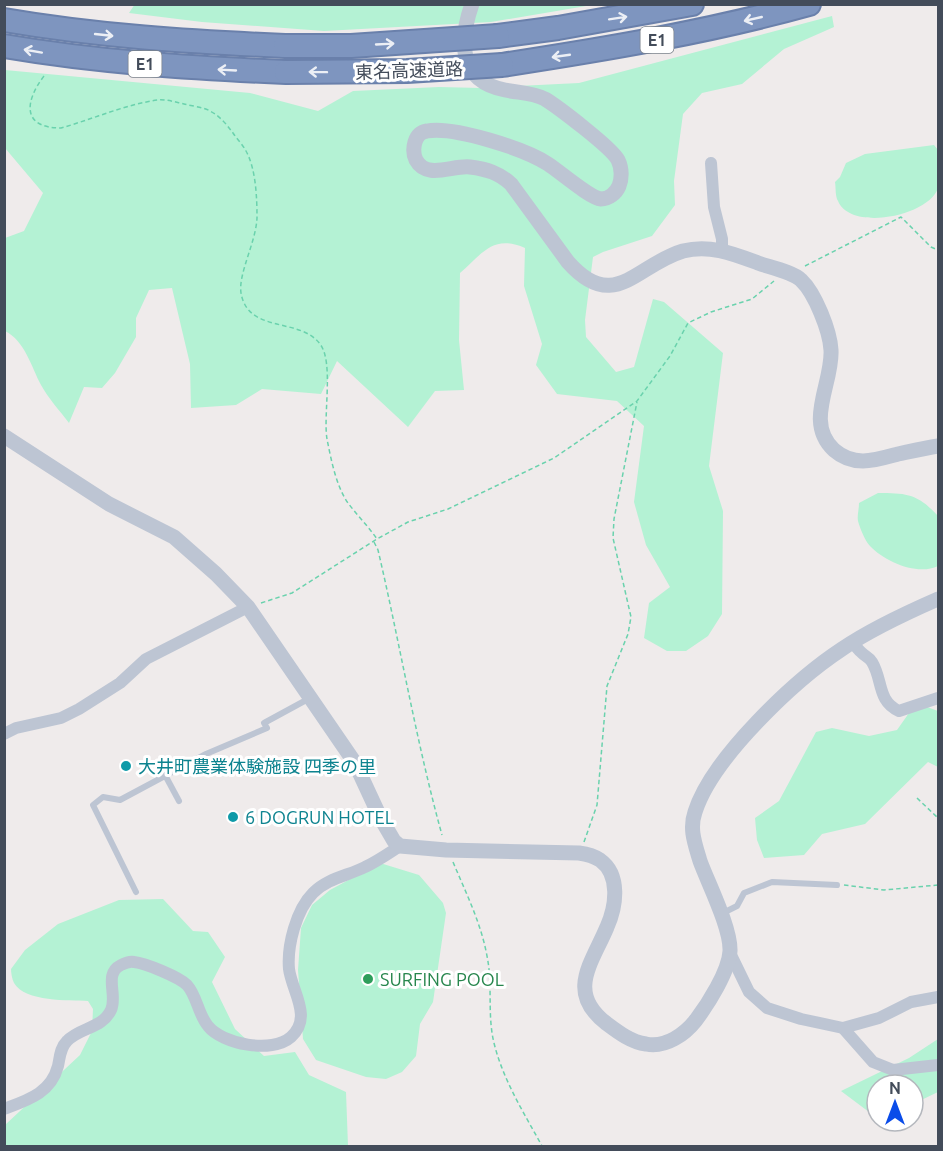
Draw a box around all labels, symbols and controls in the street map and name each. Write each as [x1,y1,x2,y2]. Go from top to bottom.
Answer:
one-way arrow [608,13,627,24]
one-way arrow [743,14,762,26]
road number: E1 [640,27,674,53]
one-way arrow [94,29,113,40]
one-way arrow [375,38,395,49]
one-way arrow [24,45,43,56]
road number: E1 [128,51,162,77]
one-way arrow [552,51,572,62]
street label: 東名高速道路 [355,58,463,82]
one-way arrow [218,64,238,75]
one-way arrow [308,67,328,78]
place label: 大井町農業体験施設 四季の里 [138,756,376,776]
marker: 大井町農業体験施設 四季の里 [119,759,133,773]
place label: 6 DOGRUN HOTEL [245,807,394,827]
marker: 6 DOGRUN HOTEL [226,810,240,824]
place label: SURFING POOL [380,969,504,989]
marker: SURFING POOL [361,972,375,986]
north arrow [865,1073,925,1133]
text: N [889,1079,901,1097]

